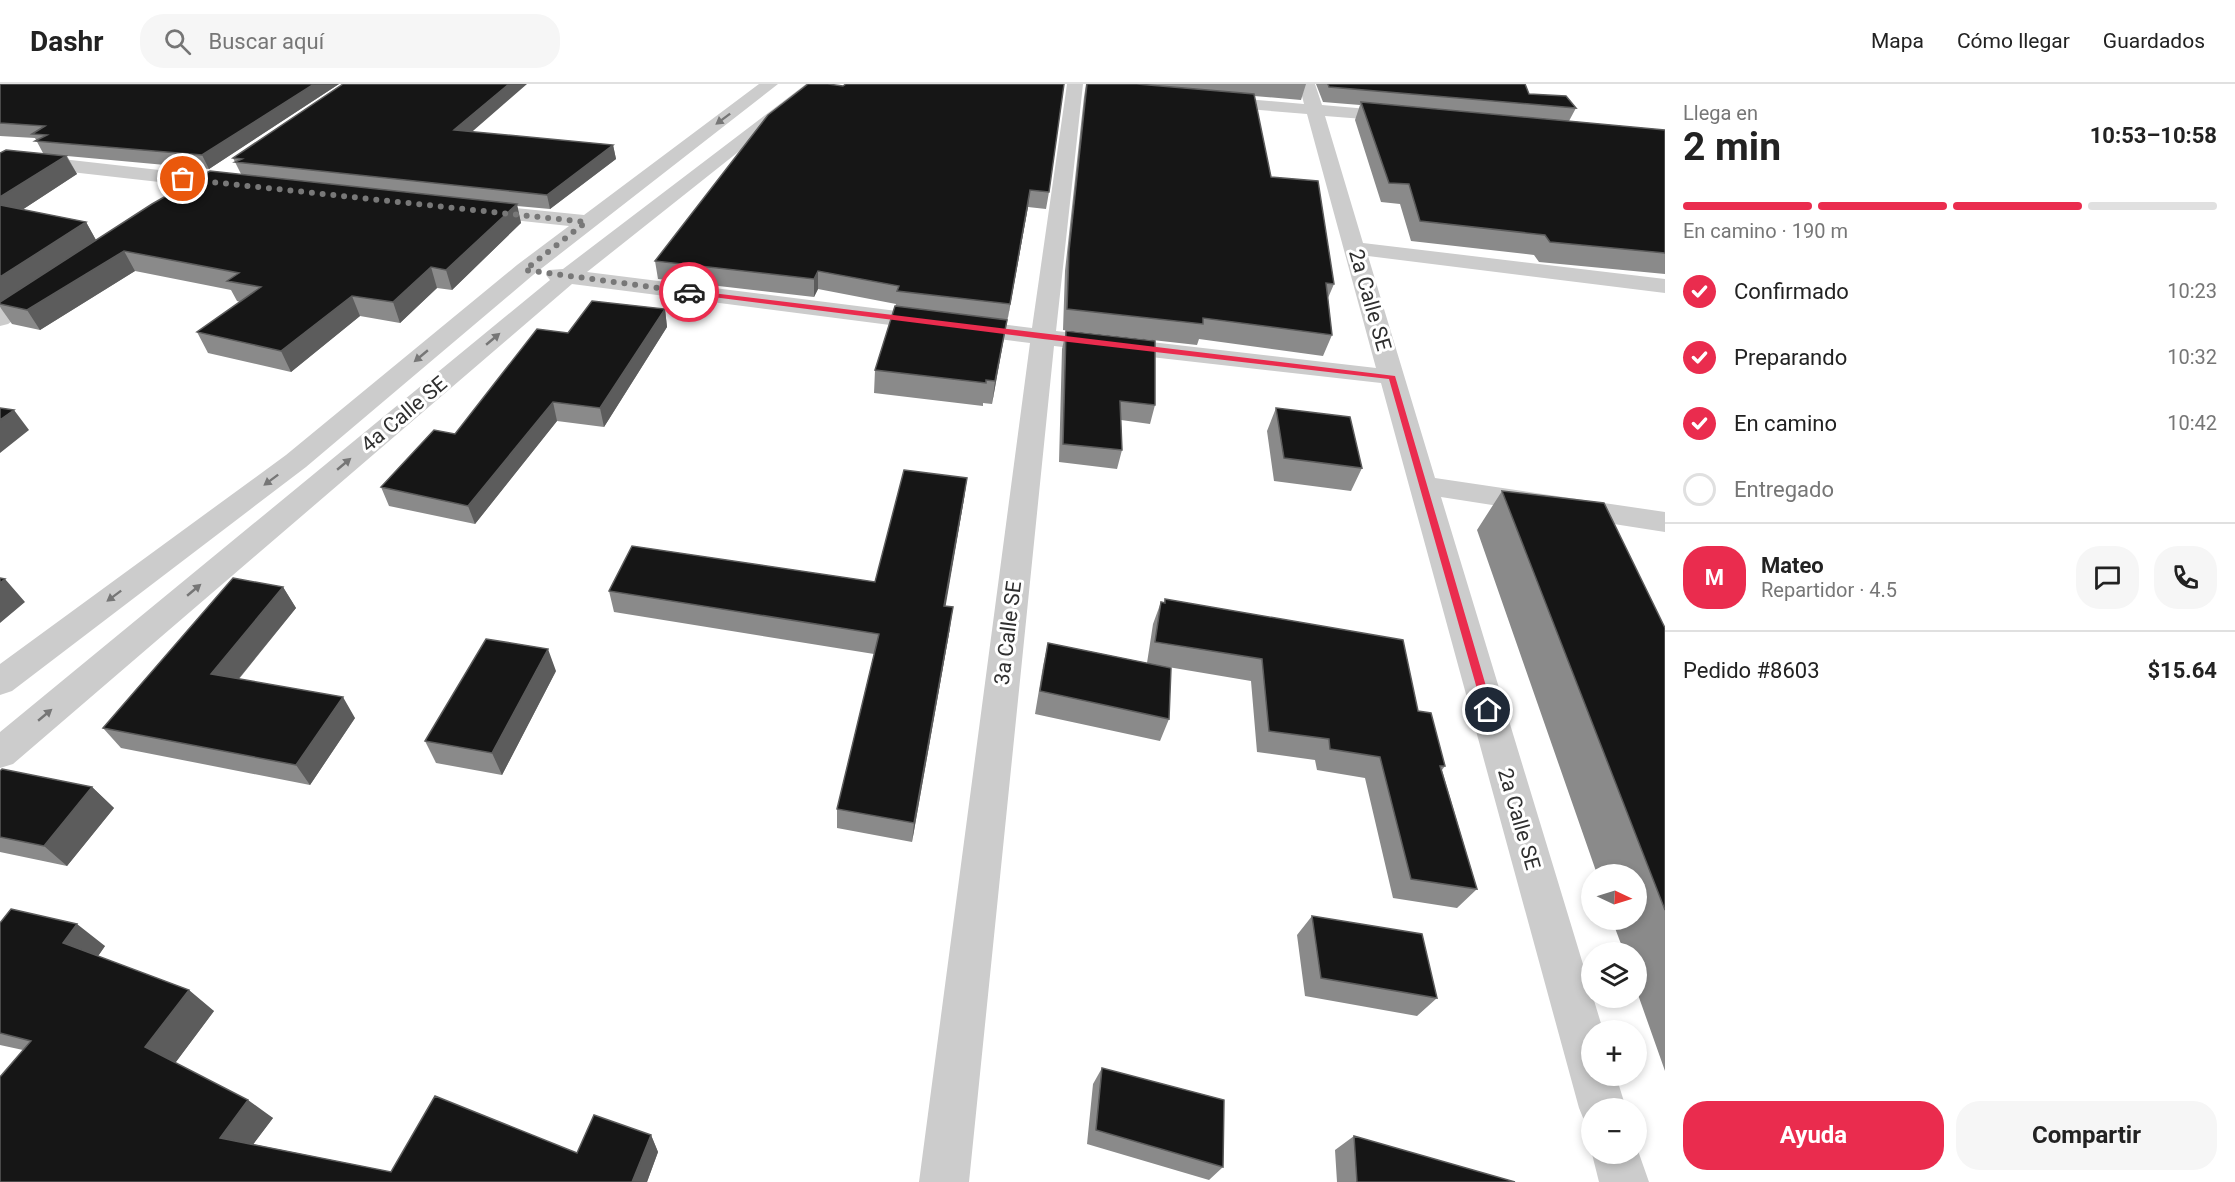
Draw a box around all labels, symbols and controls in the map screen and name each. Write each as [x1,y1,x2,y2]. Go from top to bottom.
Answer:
search box [140,14,560,68]
text: Dashr [30,25,104,58]
icon: search [161,25,194,58]
text: Buscar aquí [209,29,324,54]
text: Mapa [1871,29,1924,53]
text: Cómo llegar [1957,29,2070,53]
text: Guardados [2103,29,2205,53]
text: Llega en [1683,101,1758,125]
one-way arrow [716,113,732,125]
text: 10:53–10:58 [2090,123,2217,148]
text: 2 min [1683,124,1781,170]
pin [157,153,208,204]
icon: bag [166,162,199,195]
text: En camino · 190 m [1683,219,1848,243]
street label: 2a Calle SE [1344,246,1396,354]
courier [659,262,719,322]
icon: check [1683,275,1716,308]
icon: car [673,276,706,309]
text: Confirmado [1734,279,1849,304]
text: 10:23 [2167,279,2217,303]
one-way arrow [485,333,500,346]
icon: check [1683,341,1716,374]
text: Preparando [1734,345,1847,370]
text: 10:32 [2167,345,2217,369]
one-way arrow [414,350,429,362]
street label: 4a Calle SE [356,371,452,457]
icon: check [1683,407,1716,440]
text: En camino [1734,411,1837,436]
text: 10:42 [2167,411,2217,435]
one-way arrow [336,459,351,471]
one-way arrow [263,474,279,486]
text: Entregado [1734,477,1834,502]
button: chat [2076,546,2139,609]
button: phone [2154,546,2217,609]
text: Mateo [1761,553,1824,578]
text: M [1705,565,1724,590]
text: Repartidor · 4.5 [1761,578,1897,602]
street label: 3a Calle SE [990,580,1026,686]
one-way arrow [186,584,201,597]
one-way arrow [107,590,122,602]
text: Pedido #8603 [1683,658,1820,683]
text: $15.64 [2148,658,2217,683]
pin [1462,684,1513,735]
icon: home [1471,693,1504,726]
one-way arrow [37,709,52,722]
street label: 2a Calle SE [1493,765,1545,873]
north arrow [1581,864,1647,930]
map controls [1581,864,1647,1164]
button: layers [1581,942,1647,1008]
button: + [1581,1020,1647,1086]
button: − [1581,1098,1647,1164]
button: Ayuda [1683,1101,1944,1170]
button: Compartir [1956,1101,2217,1170]

